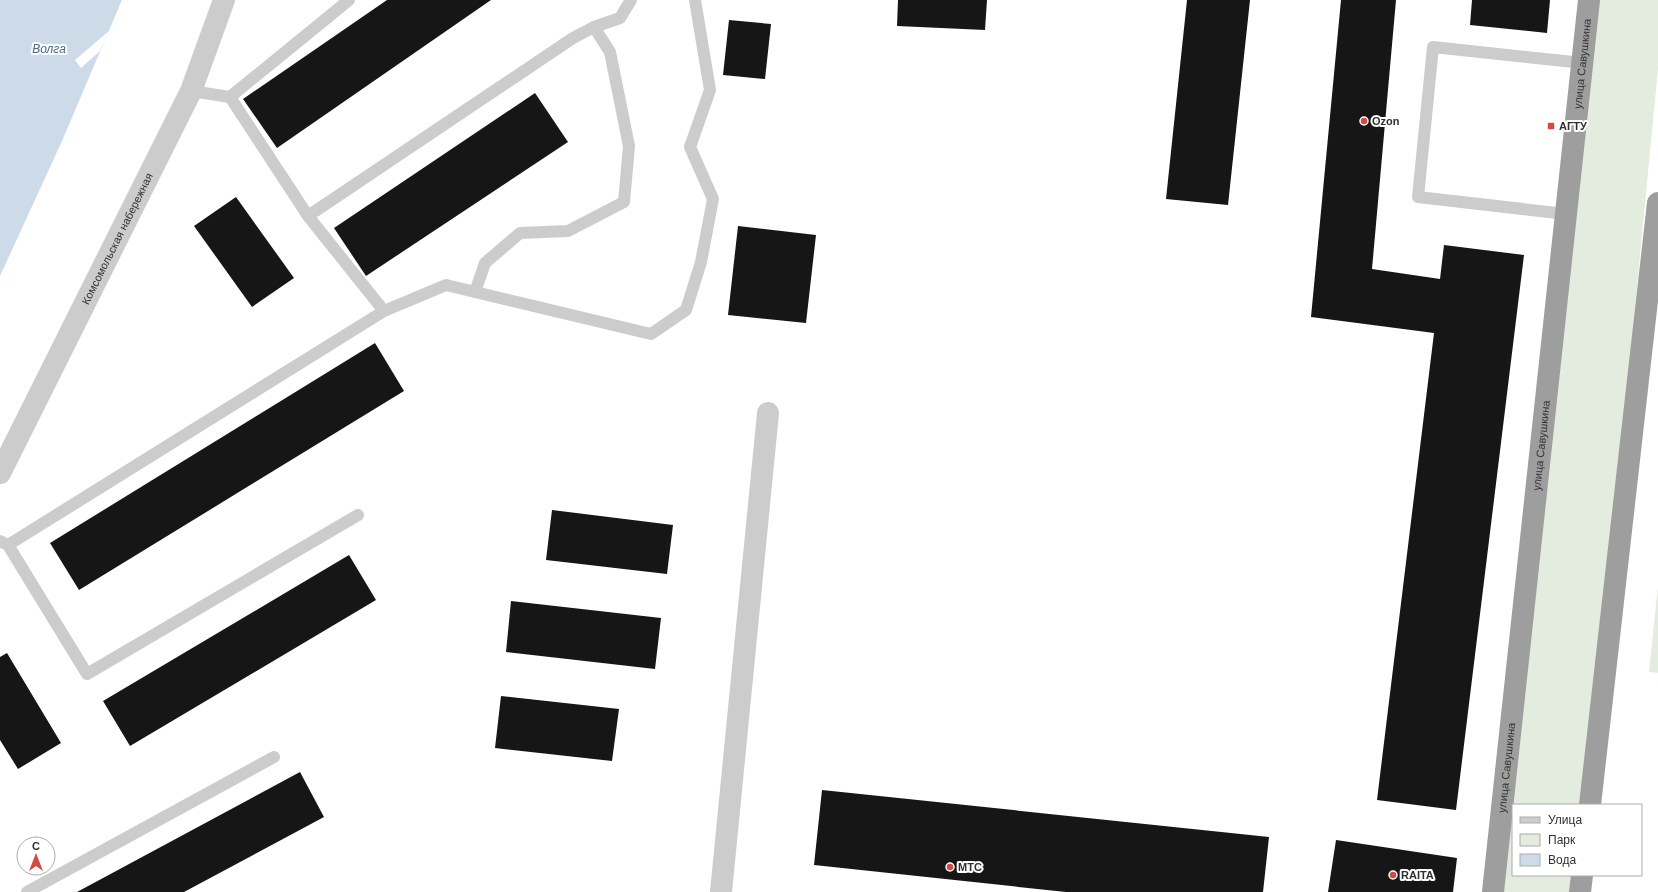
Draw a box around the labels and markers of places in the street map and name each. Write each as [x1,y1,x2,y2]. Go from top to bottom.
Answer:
place label: Ozon [1372,115,1400,127]
marker: Ozon [1359,116,1369,126]
place label: АГТУ [1559,120,1587,132]
marker: АГТУ [1546,121,1556,131]
place label: МТС [958,861,982,873]
marker: МТС [945,862,955,872]
place label: RAITA [1401,869,1434,881]
marker: RAITA [1388,870,1398,880]

